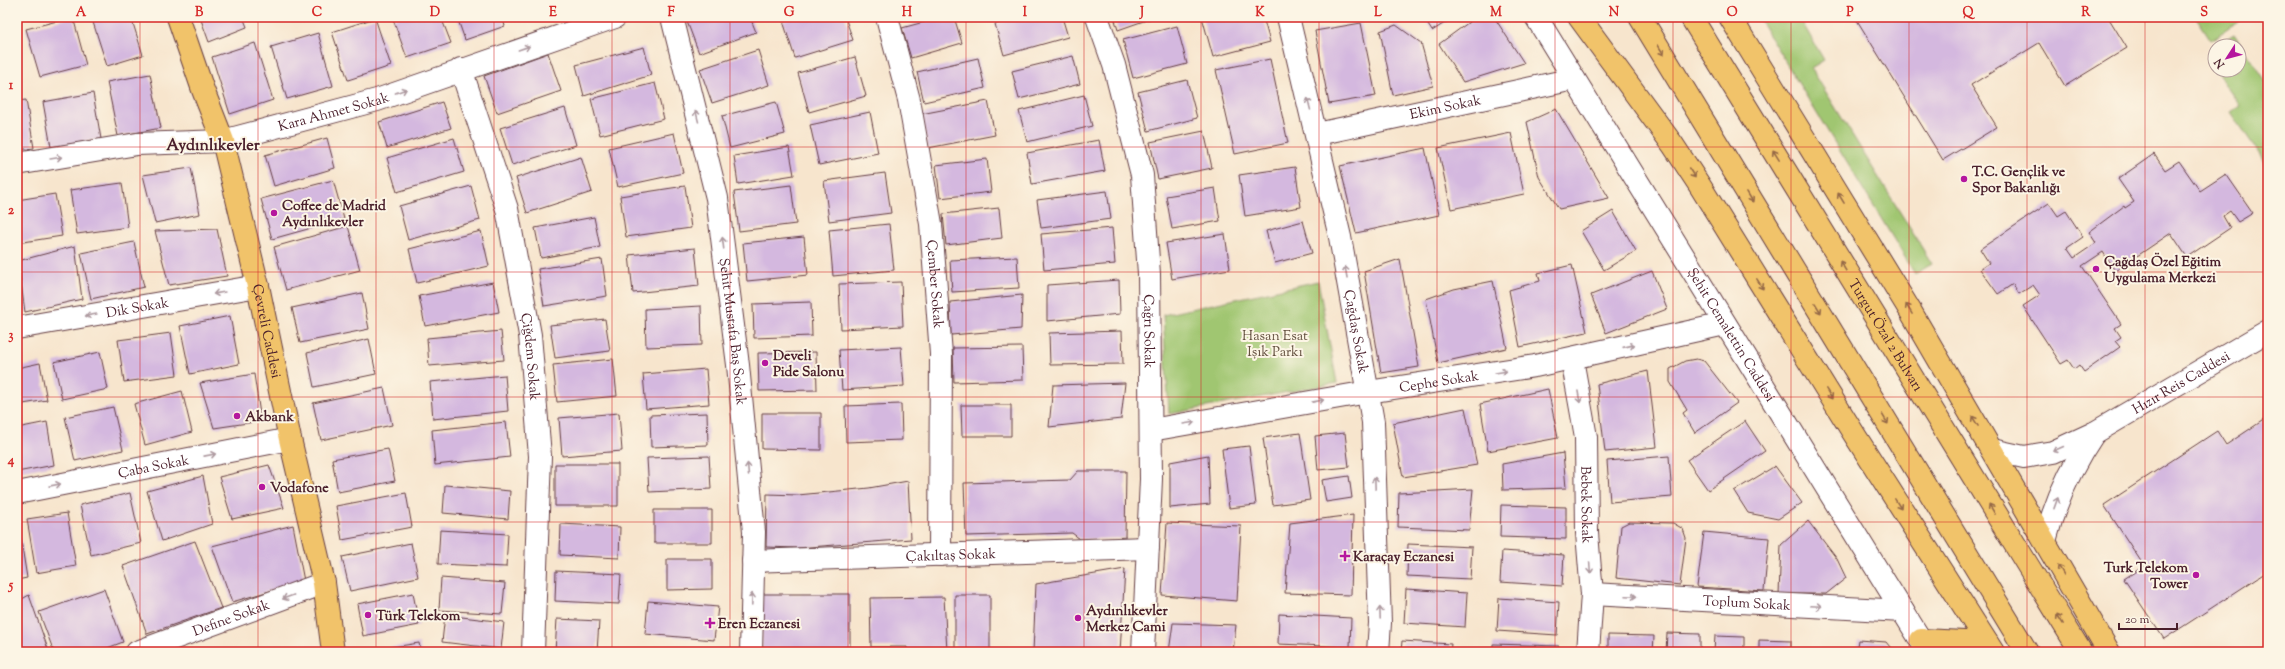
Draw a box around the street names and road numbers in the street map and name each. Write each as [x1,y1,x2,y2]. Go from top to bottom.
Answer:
street label: Kara Ahmet Sokak [276,88,393,138]
street label: Ekim Sokak [1408,91,1483,126]
street label: Çember Sokak [920,239,947,330]
street label: Şehit Mustafa Baş Sokak [713,257,750,407]
street label: Şehit Cemalettin Caddesi [1681,265,1779,406]
street label: Turgut Özal 2 Bulvarı [1842,276,1927,396]
street label: Çevreli Caddesi [246,282,285,380]
street label: Çağdaş Sokak [1338,288,1372,376]
street label: Dik Sokak [105,294,171,324]
street label: Çağrı Sokak [1137,294,1158,369]
street label: Çiğdem Sokak [514,311,543,402]
street label: Hızır Reis Caddesi [2129,347,2234,420]
street label: Cephe Sokak [1398,367,1481,399]
street label: Çaba Sokak [116,451,191,485]
street label: Bebek Sokak [1574,466,1596,545]
street label: Çakıltaş Sokak [905,545,997,568]
street label: Toplum Sokak [1702,592,1791,617]
street label: Define Sokak [190,596,273,643]

